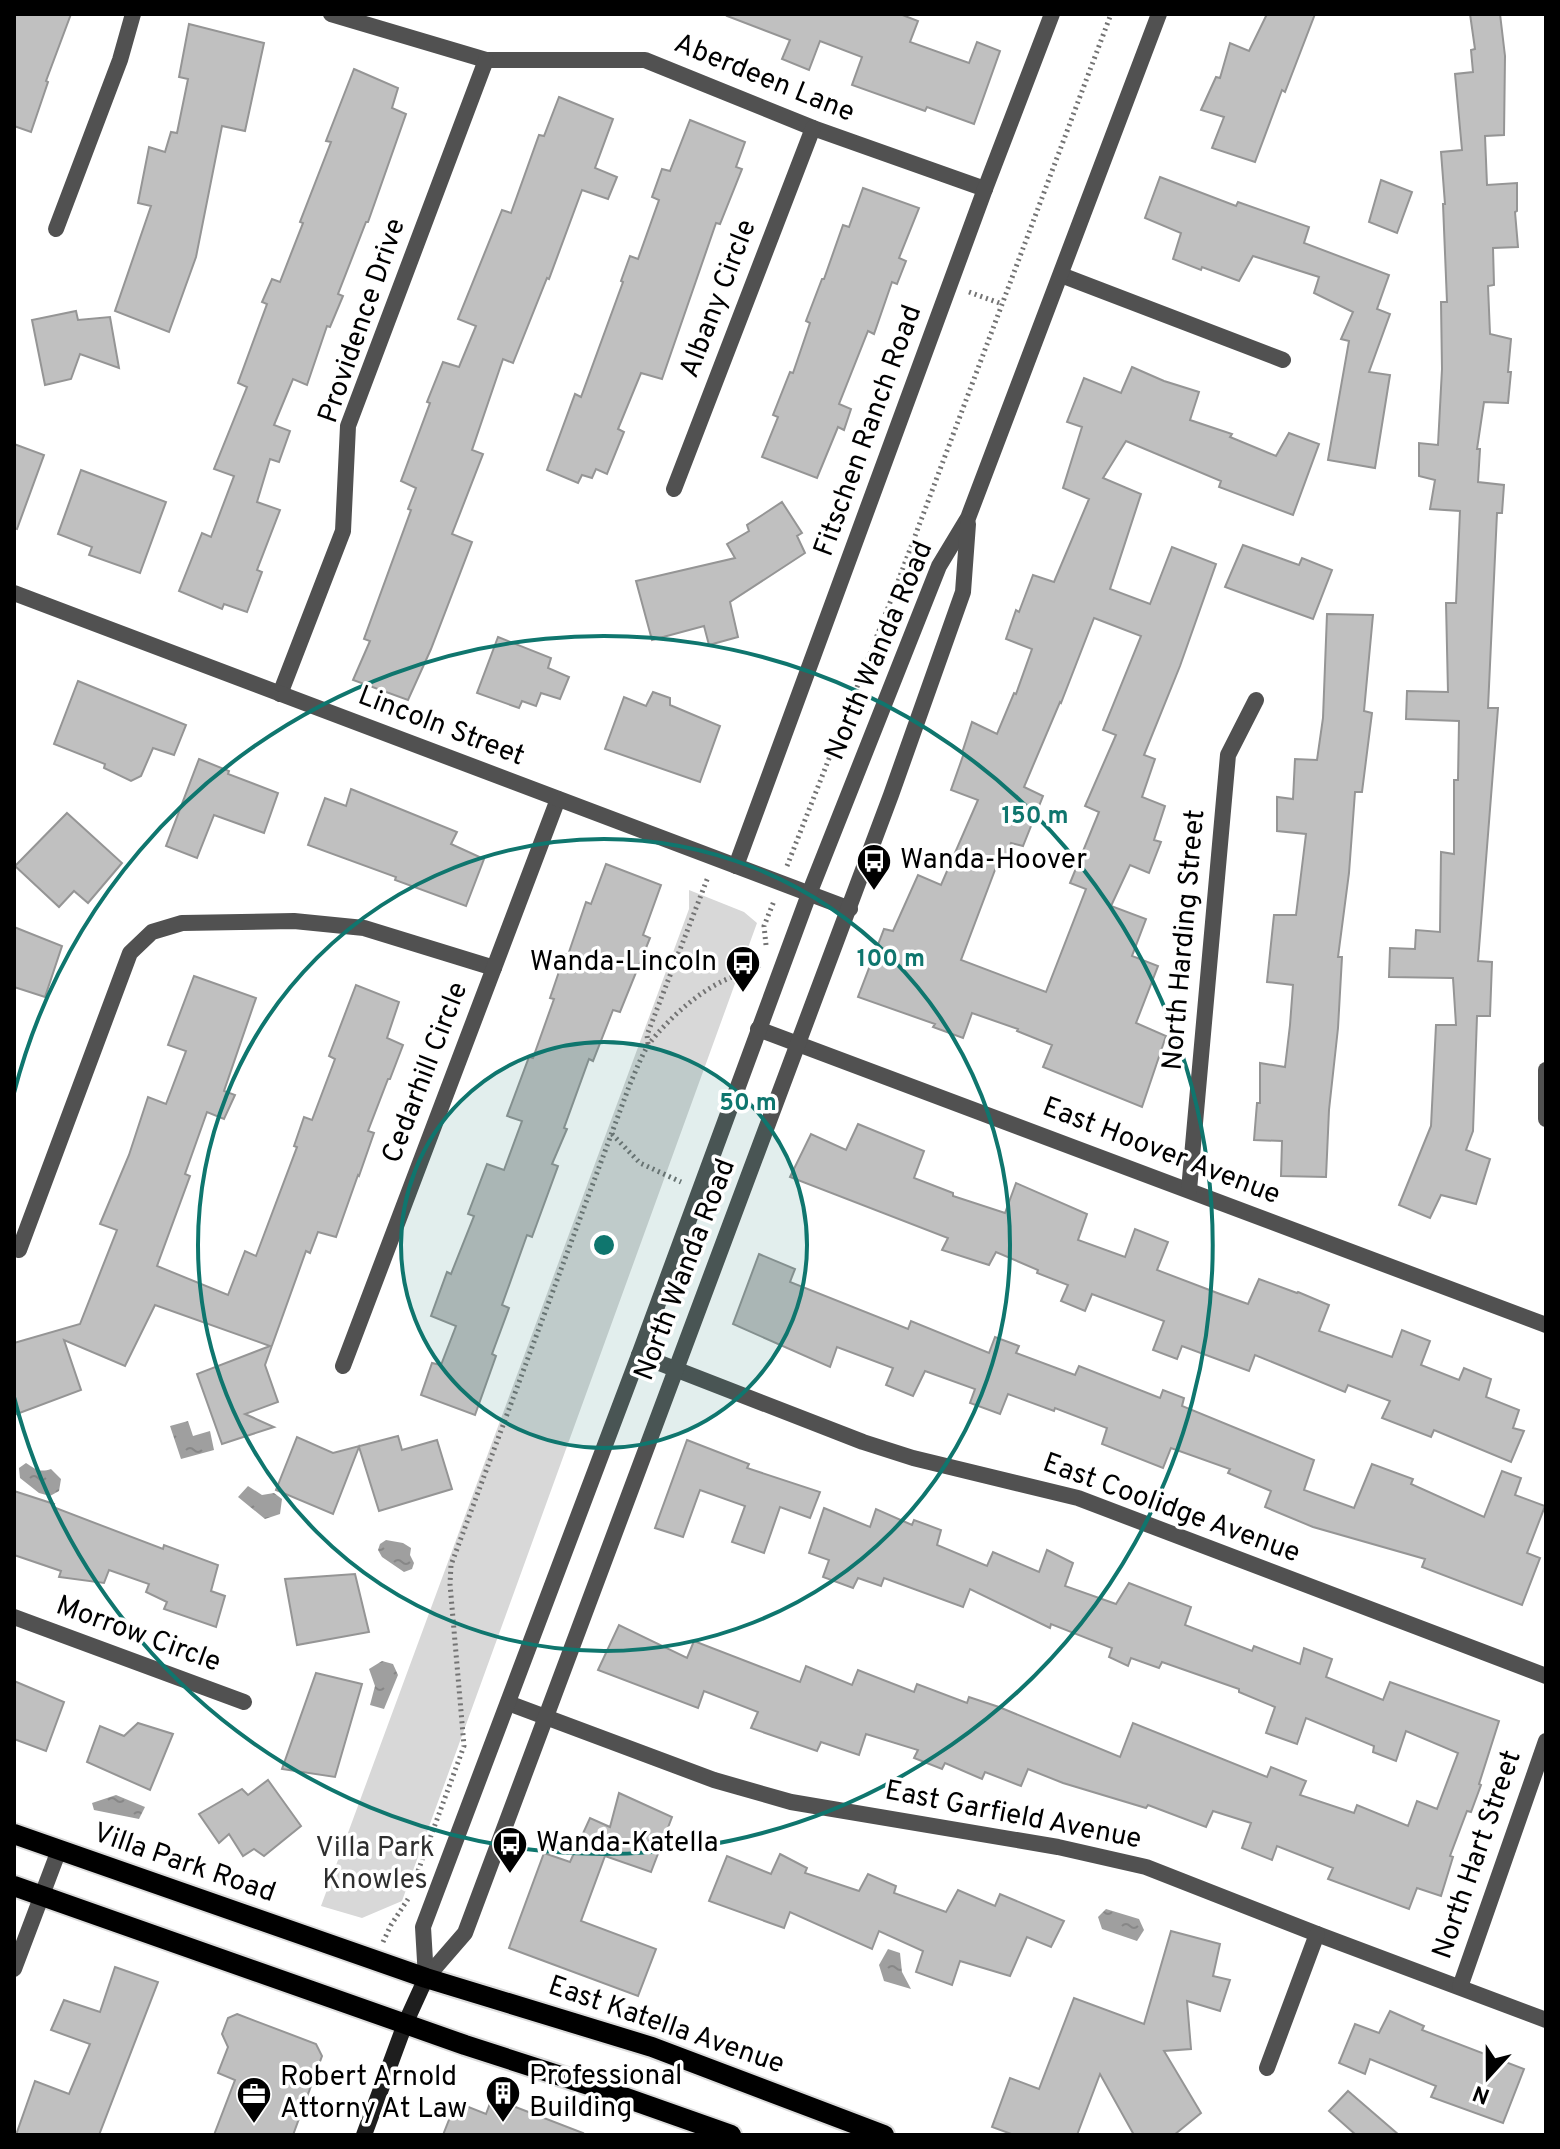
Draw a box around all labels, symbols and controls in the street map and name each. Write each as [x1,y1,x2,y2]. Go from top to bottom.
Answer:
street label: Aberdeen Lane [668,26,860,132]
street label: Providence Drive [311,214,415,428]
street label: Albany Circle [672,215,766,383]
street label: Fitschen Ranch Road [807,300,931,562]
street label: North Wanda Road [818,536,942,766]
street label: Lincoln Street [353,679,529,775]
text: 150 m [1001,802,1069,832]
street label: North Harding Street [1156,808,1214,1072]
bus stop icon: Wanda-Hoover [855,842,893,892]
place label: Wanda-Hoover [900,843,1087,879]
bus stop icon: Wanda-Lincoln [724,944,762,994]
place label: Wanda-Lincoln [530,945,717,981]
text: 100 m [857,945,925,975]
street label: Cedarhill Circle [375,977,477,1169]
text: 50 m [719,1089,777,1119]
street label: East Hoover Avenue [1037,1090,1285,1214]
street label: North Wanda Road [627,1154,745,1386]
centre of rings [590,1231,618,1259]
street label: East Coolidge Avenue [1037,1446,1305,1572]
street label: Morrow Circle [51,1589,225,1681]
street label: North Hart Street [1425,1746,1531,1964]
street label: East Garfield Avenue [882,1773,1144,1859]
street label: Villa Park Road [88,1816,280,1912]
bus stop icon: Wanda-Katella [491,1825,529,1875]
place label: Wanda-Katella [536,1826,719,1862]
park label: Villa Park Knowles [315,1831,435,1899]
street label: East Katella Avenue [543,1969,789,2083]
north arrow [1448,2037,1528,2117]
place label: Professional Building [529,2059,682,2127]
place label: Robert Arnold Attorny At Law [280,2060,467,2128]
building icon: Professional Building [484,2074,522,2124]
office icon: Robert Arnold Attorny At Law [235,2075,273,2125]
text: N [1470,2078,1494,2109]

